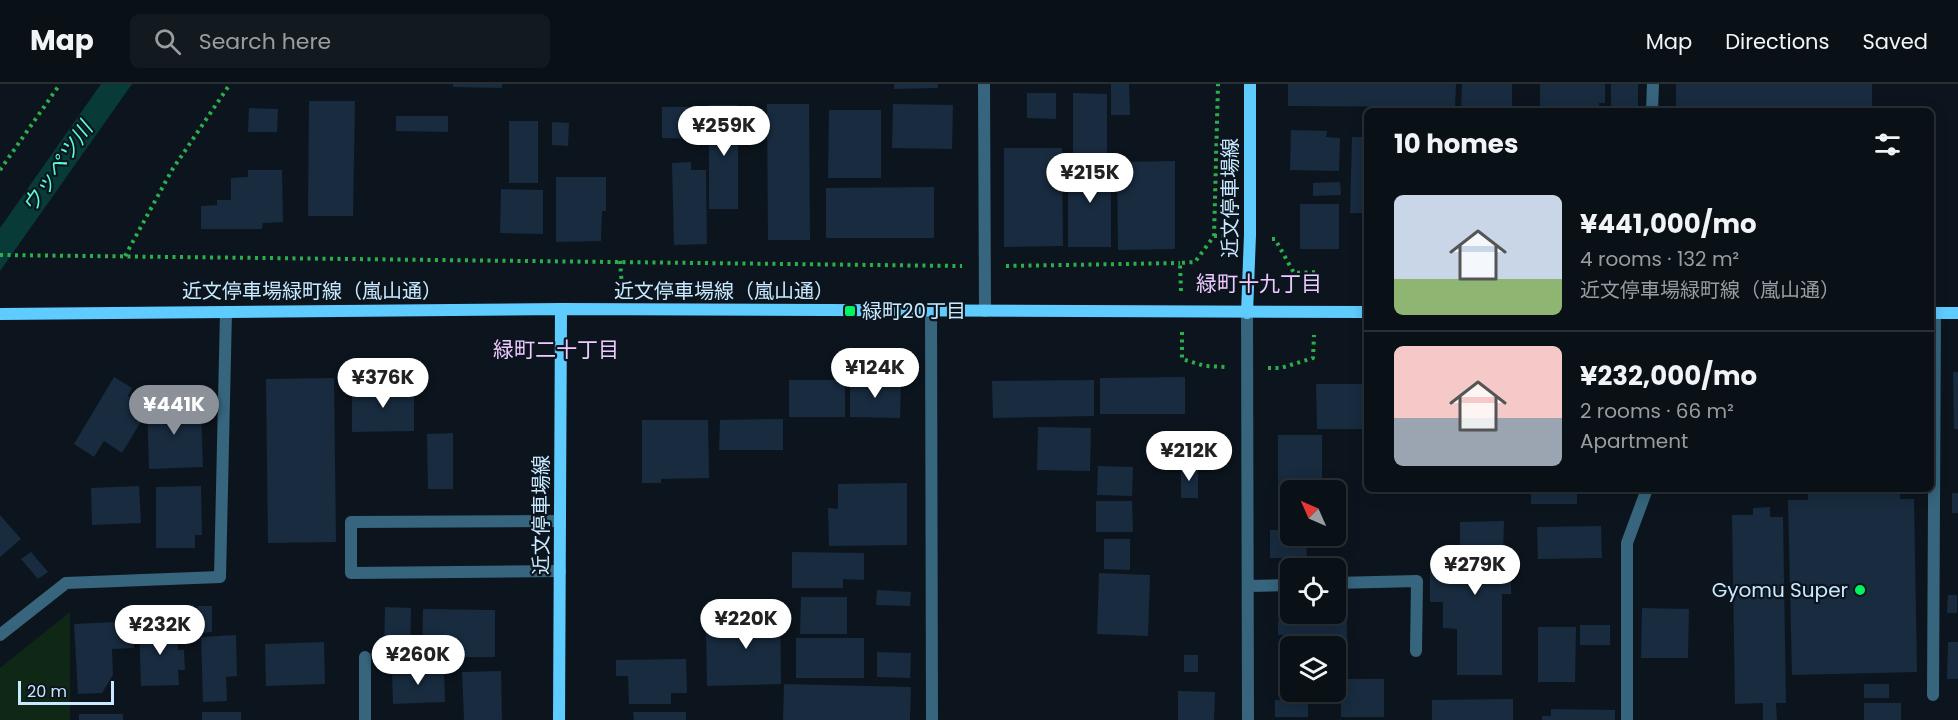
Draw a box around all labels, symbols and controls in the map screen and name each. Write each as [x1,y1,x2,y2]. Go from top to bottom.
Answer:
search box [130,14,550,68]
text: Map [30,21,94,60]
icon: search [151,25,184,58]
text: Search here [199,26,331,57]
text: Map [1646,27,1692,56]
text: Directions [1725,27,1829,56]
text: Saved [1862,27,1928,56]
pin: ¥259K [682,106,766,157]
text: ¥259K [692,111,756,139]
water label: ウッペツ川 [15,114,100,218]
text: 10 homes [1394,126,1518,162]
icon: filters [1871,128,1904,161]
street label: 近文停車場線 [1216,138,1244,258]
pin: ¥215K [1048,153,1132,204]
text: ¥215K [1060,158,1120,186]
text: ¥441,000/mo [1580,206,1757,242]
icon: home [1442,219,1514,291]
text: 4 rooms · 132 m² [1580,245,1739,273]
district label: 緑町十九丁目 [1196,269,1322,298]
text: 近文停車場緑町線（嵐山通） [1580,276,1840,304]
street label: 近文停車場緑町線（嵐山通） [182,277,442,305]
street label: 近文停車場線（嵐山通） [614,277,834,305]
place label: 緑町20丁目 [862,297,966,325]
marker: 緑町20丁目 [843,304,857,318]
district label: 緑町二十丁目 [493,335,619,364]
pin: ¥124K [833,348,917,399]
text: ¥124K [845,353,905,381]
pin: ¥376K [341,358,425,409]
text: ¥232,000/mo [1580,358,1757,394]
text: ¥376K [352,363,414,391]
icon: home [1442,370,1514,442]
pin: ¥441K [132,385,216,436]
text: ¥441K [143,390,205,418]
text: 2 rooms · 66 m² [1580,397,1734,425]
text: Apartment [1580,427,1688,455]
pin: ¥212K [1147,431,1231,482]
text: ¥212K [1160,436,1218,464]
street label: 近文停車場線 [527,455,555,575]
north arrow [1280,480,1346,546]
map controls [1280,480,1346,702]
pin: ¥279K [1433,545,1517,596]
text: ¥279K [1444,550,1506,578]
button: locate [1280,558,1346,624]
place label: Gyomu Super [1712,576,1848,604]
marker: Gyomu Super [1853,583,1867,597]
pin: ¥220K [704,599,788,650]
text: ¥220K [714,604,778,632]
pin: ¥232K [118,605,202,656]
text: ¥232K [129,610,191,638]
pin: ¥260K [376,635,460,686]
button: layers [1280,636,1346,702]
text: ¥260K [386,640,450,668]
scale bar [18,678,114,706]
text: 20 m [27,680,67,703]

